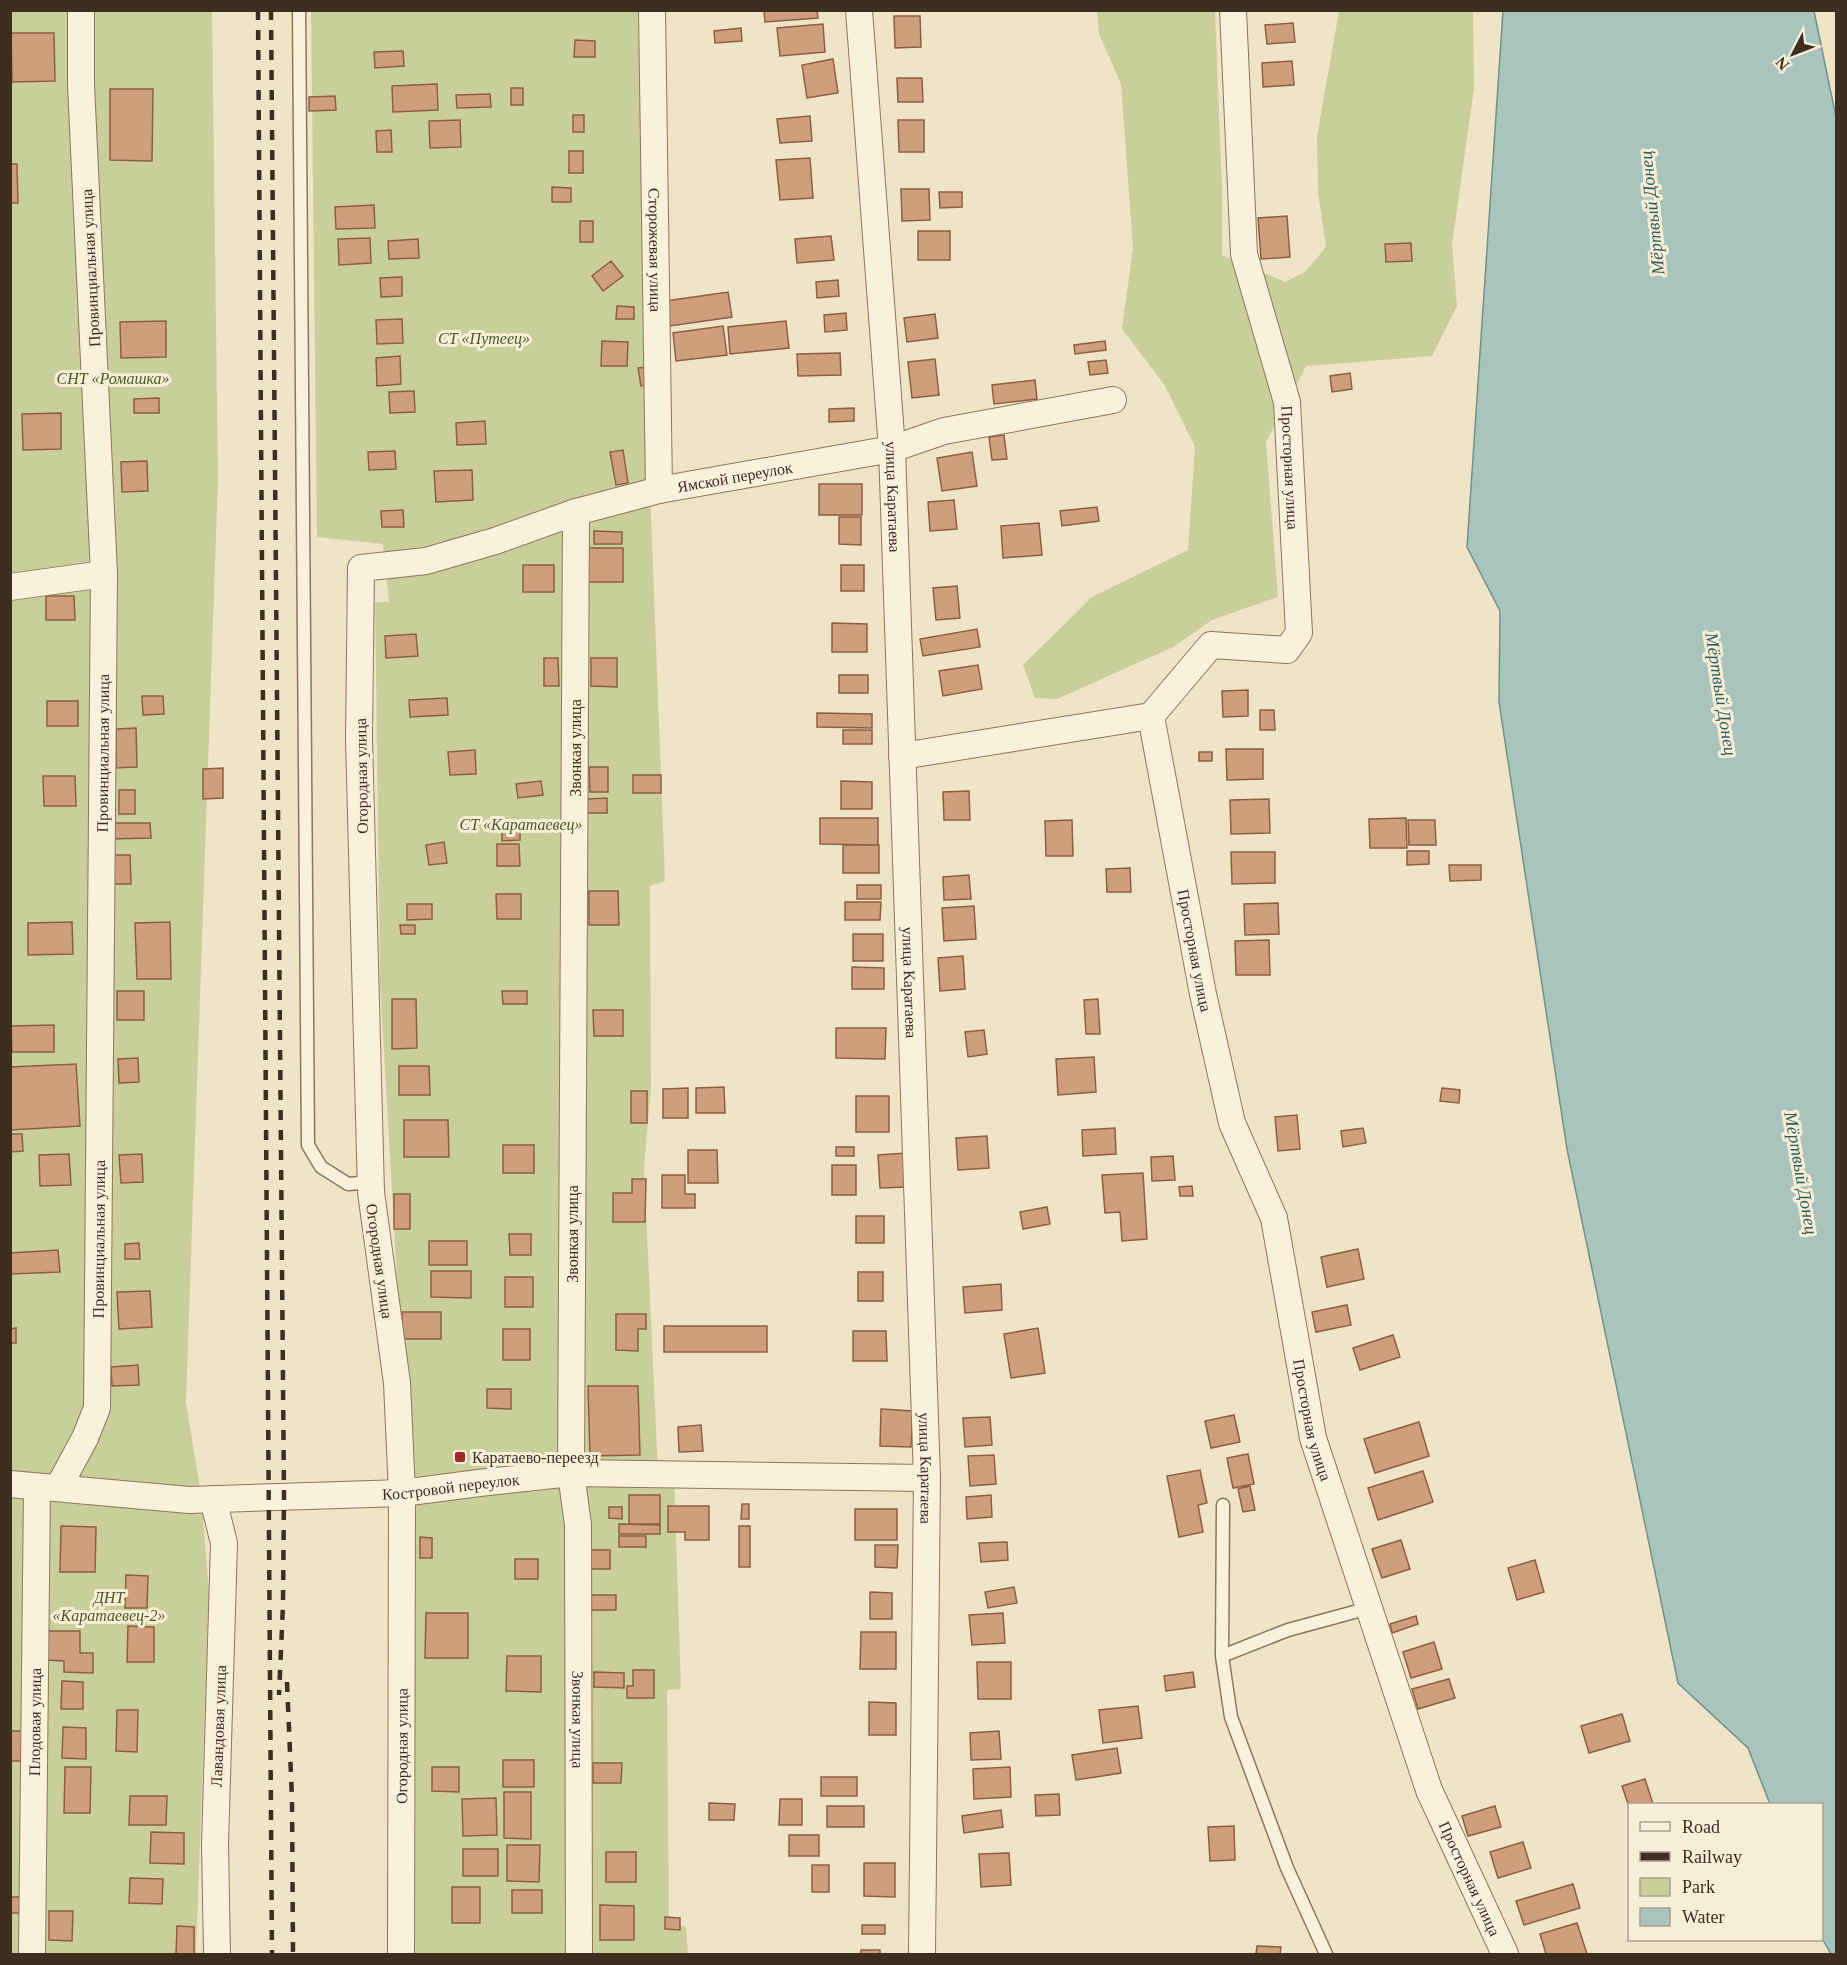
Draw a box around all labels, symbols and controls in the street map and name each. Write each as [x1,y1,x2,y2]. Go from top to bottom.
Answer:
north arrow [1763,24,1823,84]
text: N [1772,53,1792,74]
water label: Мёртвый Донец [1636,150,1669,277]
street label: Провинциальная улица [78,188,104,348]
street label: Сторожевая улица [645,188,664,312]
park label: СТ «Путеец» [438,330,530,348]
park label: СНТ «Ромашка» [56,370,170,387]
street label: Просторная улица [1278,405,1302,530]
street label: улица Каратаева [881,440,904,553]
street label: Ямской переулок [676,459,794,496]
water label: Мёртвый Донец [1701,630,1741,757]
street label: Провинциальная улица [94,674,113,832]
street label: Звонкая улица [567,699,585,797]
street label: Огородная улица [352,718,372,834]
park label: СТ «Каратаевец» [459,816,583,834]
street label: Просторная улица [1175,888,1215,1013]
street label: улица Каратаева [898,926,920,1039]
water label: Мёртвый Донец [1780,1109,1822,1236]
street label: Провинциальная улица [90,1160,109,1318]
street label: Звонкая улица [564,1185,582,1283]
street label: Огородная улица [362,1202,396,1320]
street label: Просторная улица [1290,1358,1334,1483]
street label: улица Каратаева [915,1412,935,1524]
place label: Каратаево-переезд [472,1449,599,1467]
marker: Каратаево-переезд [453,1450,467,1464]
street label: Костровой переулок [382,1471,520,1503]
park label: ДНТ «Каратаевец-2» [53,1589,165,1625]
street label: Лавандовая улица [208,1665,230,1788]
street label: Плодовая улица [26,1668,45,1776]
street label: Звонкая улица [568,1671,587,1768]
street label: Огородная улица [393,1688,412,1804]
legend [1628,1803,1823,1941]
text: Road [1682,1817,1720,1837]
street label: Просторная улица [1436,1819,1503,1939]
text: Railway [1682,1847,1742,1867]
text: Park [1682,1877,1715,1897]
text: Water [1682,1907,1725,1927]

